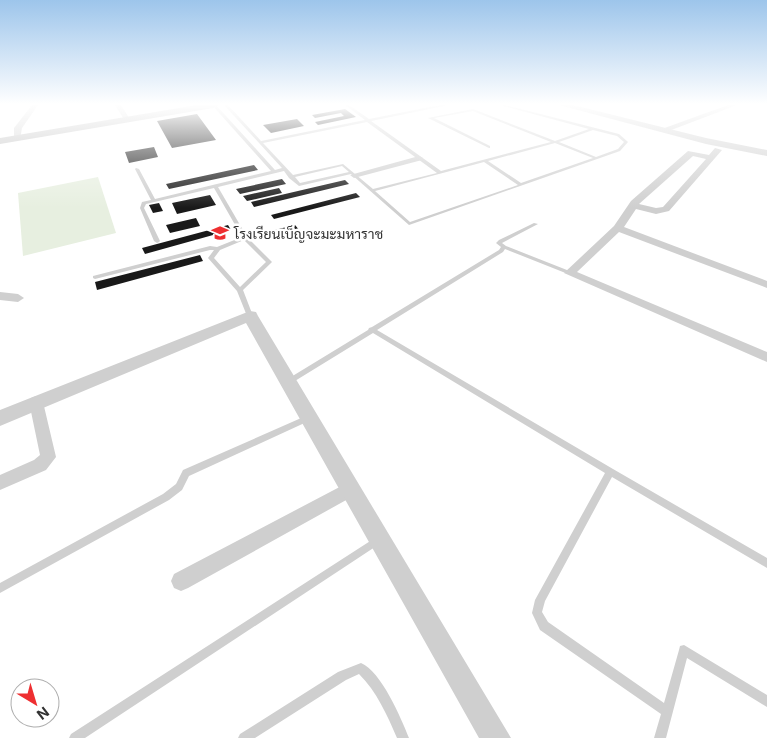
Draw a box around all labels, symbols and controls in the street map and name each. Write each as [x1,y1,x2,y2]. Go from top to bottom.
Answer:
school or university icon: โรงเรียนเบ็ญจะมะมหาราช [210,223,230,243]
place label: โรงเรียนเบ็ญจะมะมหาราช [233,225,383,243]
north arrow [10,678,60,728]
text: N [34,704,53,724]

